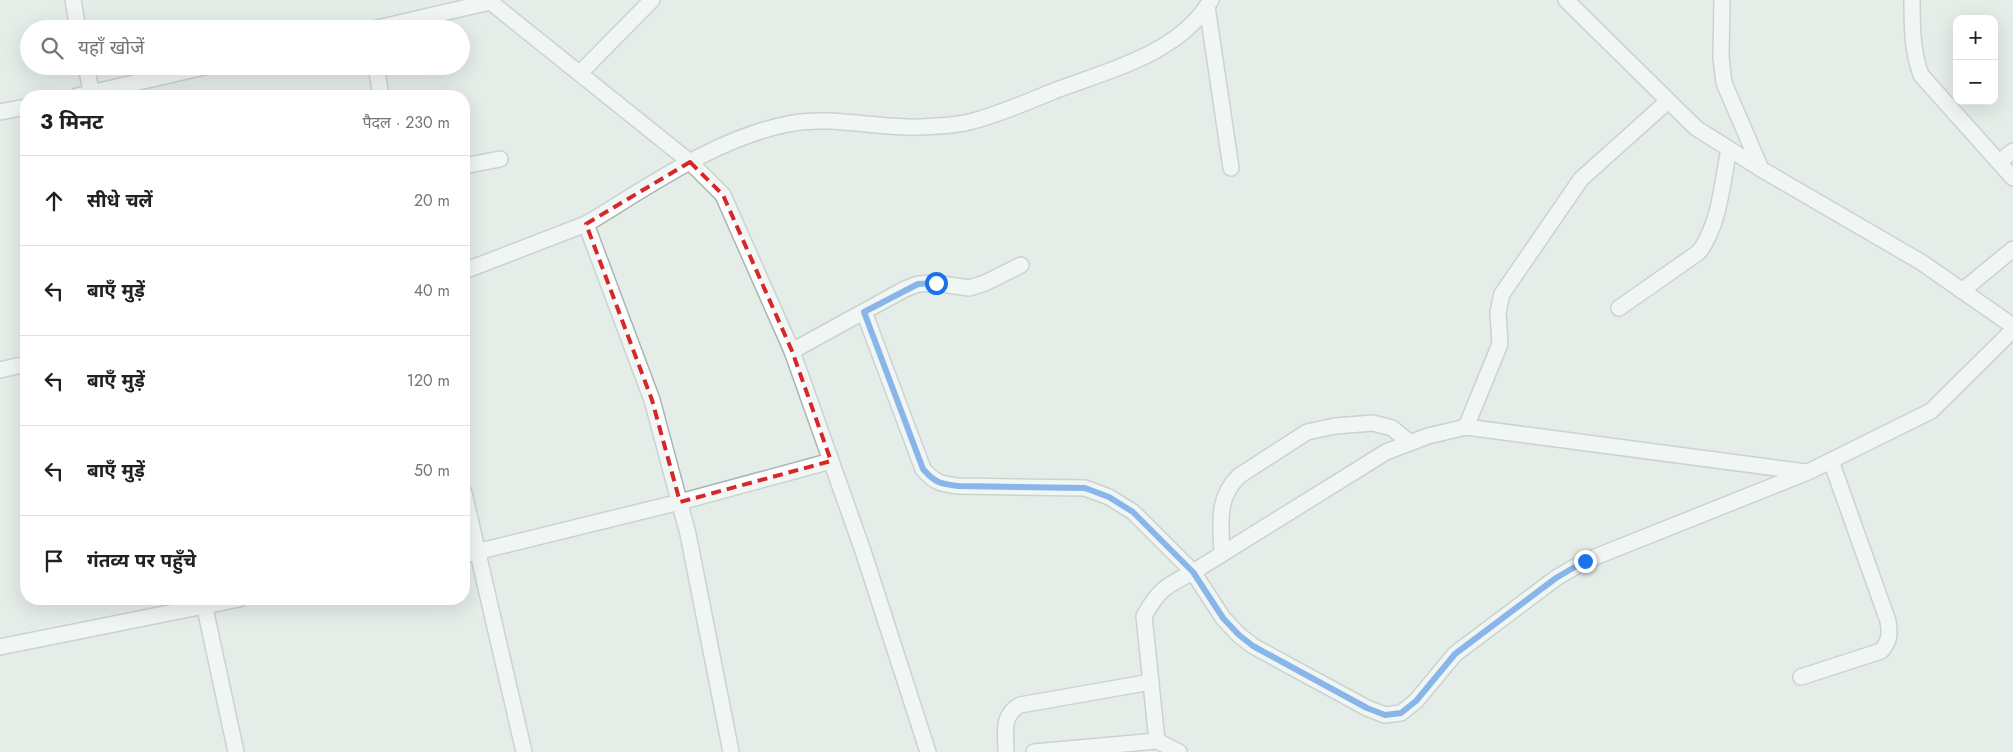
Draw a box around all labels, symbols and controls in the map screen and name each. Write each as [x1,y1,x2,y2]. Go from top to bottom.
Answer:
map controls [1953,15,1998,105]
button: + [1953,15,1998,60]
search box [20,20,470,75]
icon: search [38,34,66,62]
text: यहाँ खोजें [78,34,144,61]
button: − [1953,60,1998,105]
text: 3 मिनट [40,107,103,137]
text: पैदल · 230 m [362,111,450,134]
icon: ahead [40,187,68,215]
text: सीधे चलें [87,187,153,214]
text: 20 m [414,189,450,212]
route start [925,272,948,295]
icon: left [40,277,68,305]
text: बाएँ मुड़ें [87,277,145,304]
text: 40 m [414,279,450,302]
icon: left [40,367,68,395]
text: बाएँ मुड़ें [87,367,145,394]
text: 120 m [407,369,450,392]
icon: left [40,457,68,485]
text: बाएँ मुड़ें [87,457,145,484]
text: 50 m [414,459,450,482]
icon: arrive [40,547,68,575]
text: गंतव्य पर पहुँचे [87,547,196,574]
route end [1574,550,1597,573]

